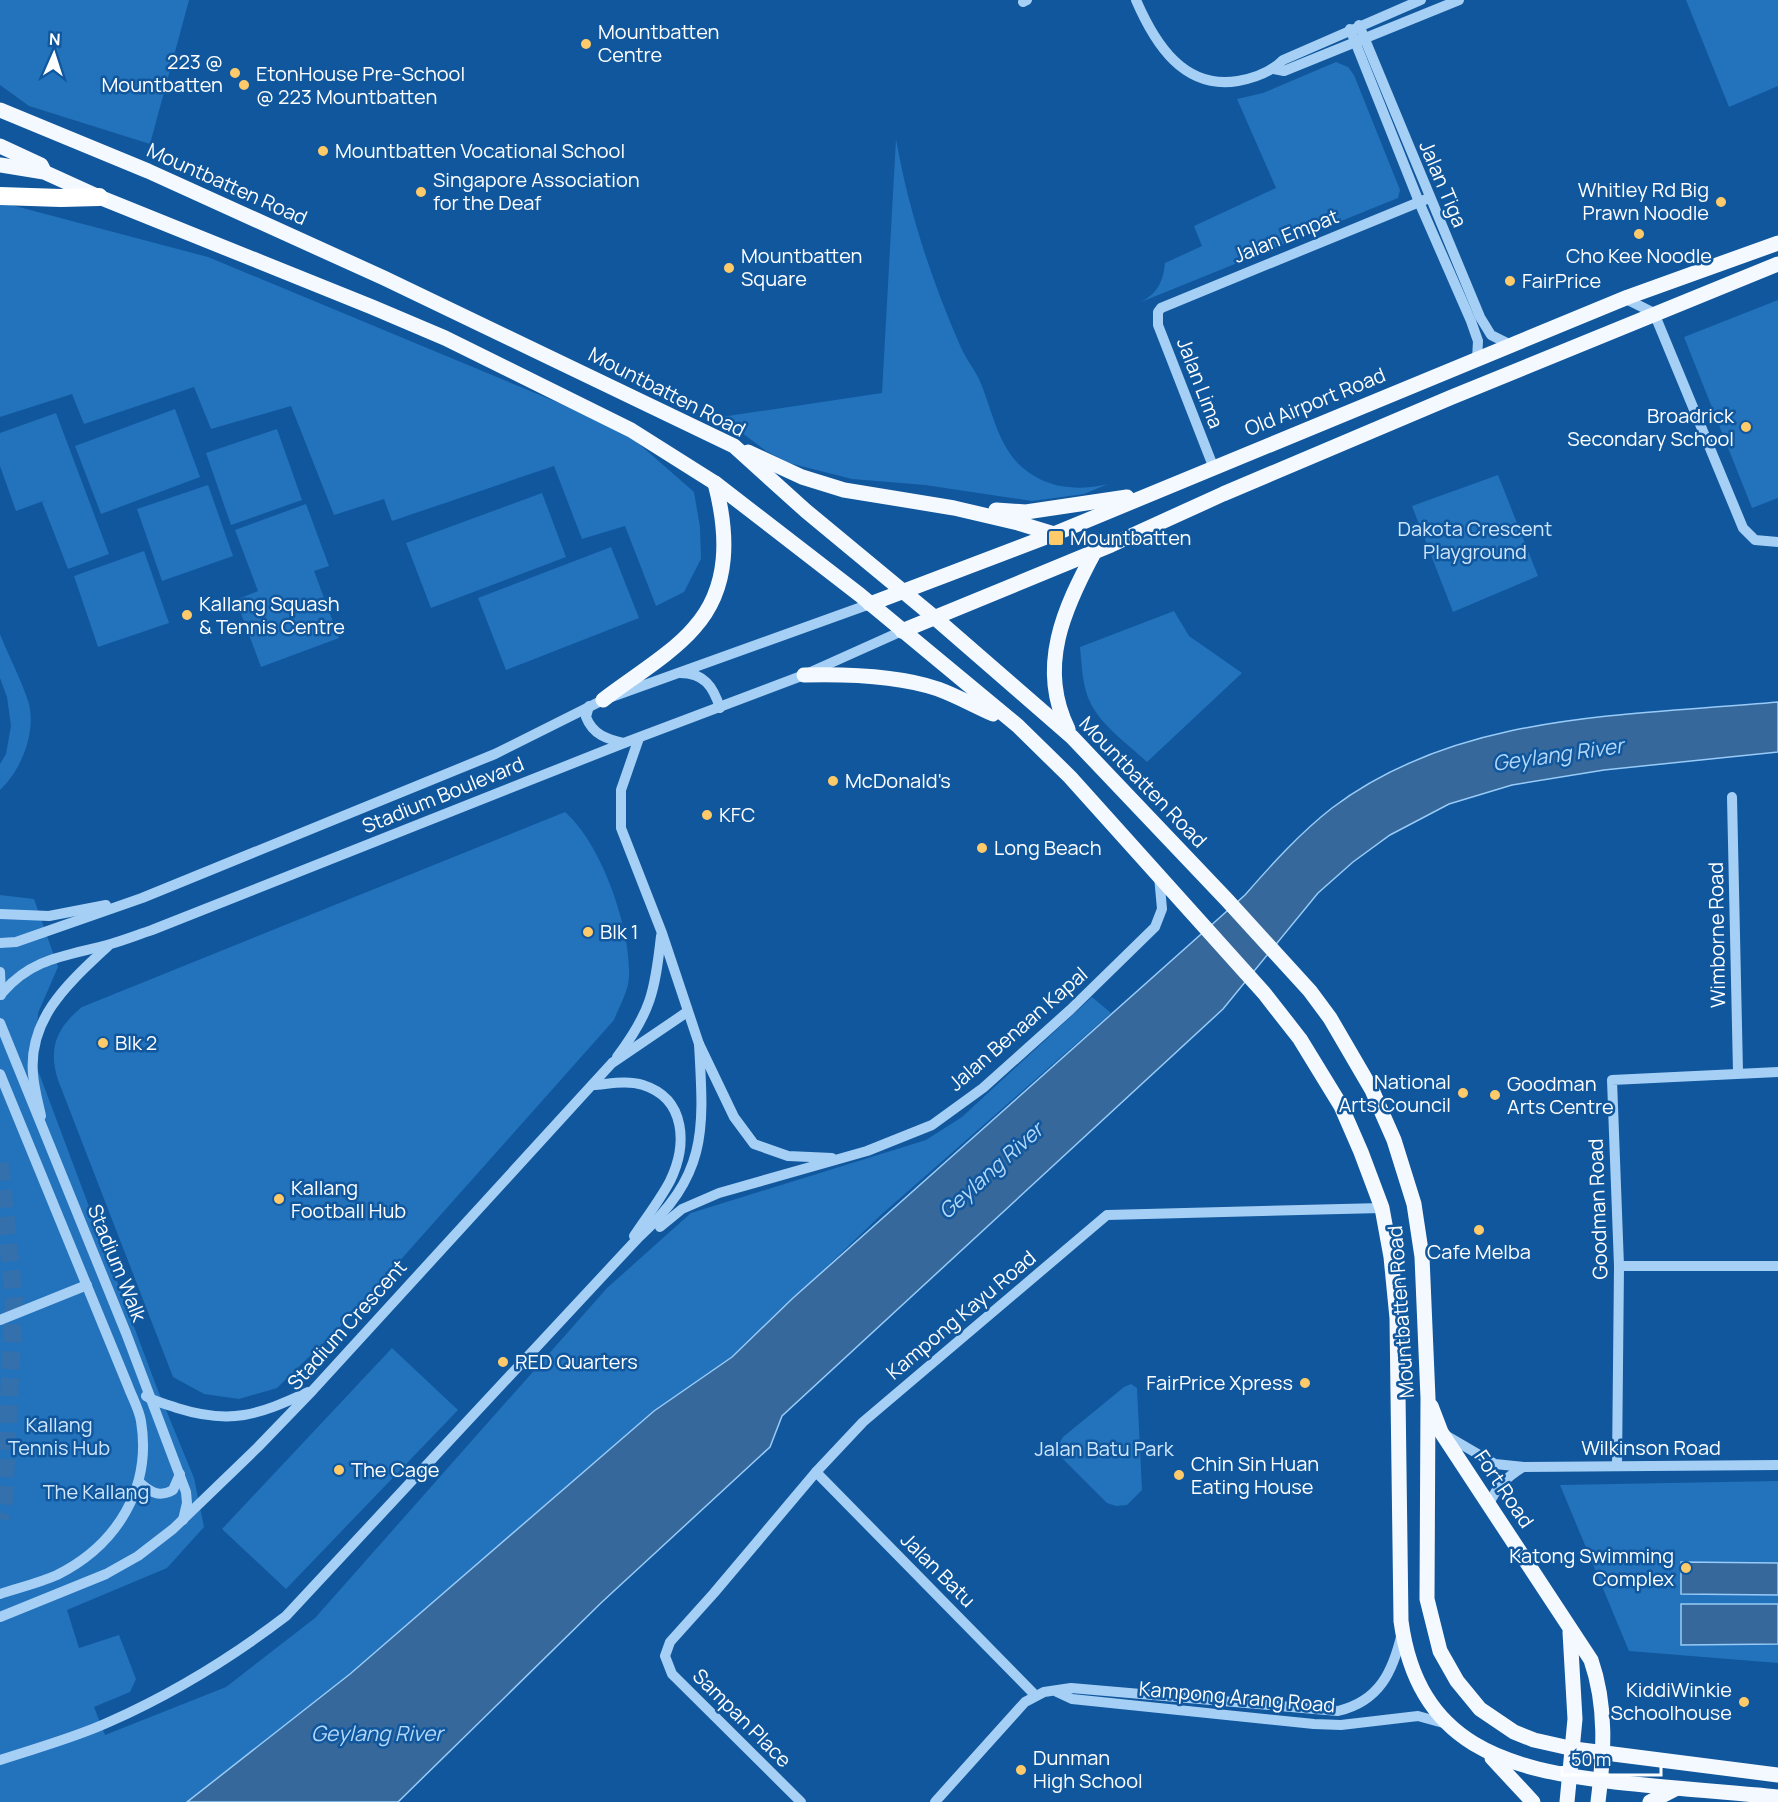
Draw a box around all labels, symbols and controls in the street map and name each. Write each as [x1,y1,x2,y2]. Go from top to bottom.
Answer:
place label: Mountbatten Centre [598,18,719,68]
north arrow [24,24,84,84]
text: N [48,28,61,50]
marker: Mountbatten Centre [579,37,593,51]
place label: 223 @ Mountbatten [102,48,223,98]
place label: EtonHouse Pre-School @ 223 Mountbatten [256,60,465,110]
marker: 223 @ Mountbatten [228,66,242,80]
marker: EtonHouse Pre-School @ 223 Mountbatten [237,78,251,92]
street label: Mountbatten Road [143,136,312,231]
street label: Jalan Tiga [1413,136,1474,231]
place label: Mountbatten Vocational School [335,137,625,164]
marker: Mountbatten Vocational School [316,144,330,158]
place label: Singapore Association for the Deaf [433,166,640,216]
place label: Whitley Rd Big Prawn Noodle [1578,176,1709,226]
marker: Singapore Association for the Deaf [414,185,428,199]
marker: Whitley Rd Big Prawn Noodle [1714,195,1728,209]
street label: Jalan Empat [1229,202,1343,269]
marker: Cho Kee Noodle [1632,227,1646,241]
place label: Mountbatten Square [741,242,862,292]
place label: Cho Kee Noodle [1566,242,1712,269]
marker: Mountbatten Square [722,261,736,275]
place label: FairPrice [1522,267,1601,294]
marker: FairPrice [1503,274,1517,288]
street label: Jalan Lima [1171,334,1230,432]
street label: Mountbatten Road [584,340,750,443]
street label: Old Airport Road [1240,361,1389,442]
place label: Broadrick Secondary School [1567,402,1735,452]
marker: Broadrick Secondary School [1739,420,1753,434]
park label: Dakota Crescent Playground [1398,515,1552,565]
place label: Mountbatten [1070,524,1191,551]
marker: Mountbatten [1047,529,1065,547]
place label: Kallang Squash & Tennis Centre [199,590,345,640]
marker: Kallang Squash & Tennis Centre [180,608,194,622]
street label: Mountbatten Road [1074,710,1213,853]
water label: Geylang River [1491,731,1628,777]
street label: Stadium Boulevard [358,750,528,839]
place label: McDonald's [845,767,951,794]
marker: McDonald's [826,774,840,788]
place label: KFC [719,801,755,828]
marker: KFC [700,808,714,822]
place label: Long Beach [994,834,1102,861]
marker: Long Beach [975,841,989,855]
street label: Wimborne Road [1702,862,1731,1008]
place label: Blk 1 [600,918,639,945]
marker: Blk 1 [581,925,595,939]
street label: Jalan Benaan Kapal [942,961,1093,1097]
place label: Blk 2 [115,1029,157,1056]
marker: Blk 2 [96,1036,110,1050]
place label: National Arts Council [1339,1068,1451,1118]
place label: Goodman Arts Centre [1507,1070,1614,1120]
marker: National Arts Council [1456,1086,1470,1100]
marker: Goodman Arts Centre [1488,1088,1502,1102]
water label: Geylang River [932,1114,1050,1225]
street label: Goodman Road [1582,1138,1613,1280]
place label: Kallang Football Hub [291,1174,406,1224]
marker: Kallang Football Hub [272,1192,286,1206]
street label: Stadium Walk [82,1200,154,1327]
marker: Cafe Melba [1472,1223,1486,1237]
street label: Mountbatten Road [1381,1225,1420,1399]
place label: Cafe Melba [1427,1238,1531,1265]
street label: Kampong Kayu Road [880,1244,1041,1385]
street label: Stadium Crescent [281,1254,412,1396]
place label: RED Quarters [515,1348,638,1375]
marker: RED Quarters [496,1355,510,1369]
place label: FairPrice Xpress [1146,1369,1293,1396]
marker: FairPrice Xpress [1298,1376,1312,1390]
park label: Kallang Tennis Hub [8,1411,110,1461]
street label: Wilkinson Road [1581,1434,1721,1461]
park label: Jalan Batu Park [1034,1435,1175,1462]
street label: Fort Road [1469,1445,1540,1533]
place label: Chin Sin Huan Eating House [1191,1450,1319,1500]
place label: The Cage [351,1456,439,1483]
marker: The Cage [332,1463,346,1477]
marker: Chin Sin Huan Eating House [1172,1468,1186,1482]
park label: The Kallang [43,1478,149,1505]
street label: Jalan Batu [895,1526,982,1613]
place label: Katong Swimming Complex [1509,1542,1674,1592]
marker: Katong Swimming Complex [1679,1561,1693,1575]
street label: Sampan Place [687,1662,798,1773]
street label: Kampong Arang Road [1138,1674,1336,1719]
place label: KiddiWinkie Schoolhouse [1611,1676,1732,1726]
marker: KiddiWinkie Schoolhouse [1737,1695,1751,1709]
water label: Geylang River [311,1719,445,1747]
scale bar [1562,1739,1661,1777]
place label: Dunman High School [1033,1744,1143,1794]
text: 50 m [1571,1747,1611,1771]
marker: Dunman High School [1014,1763,1028,1777]

